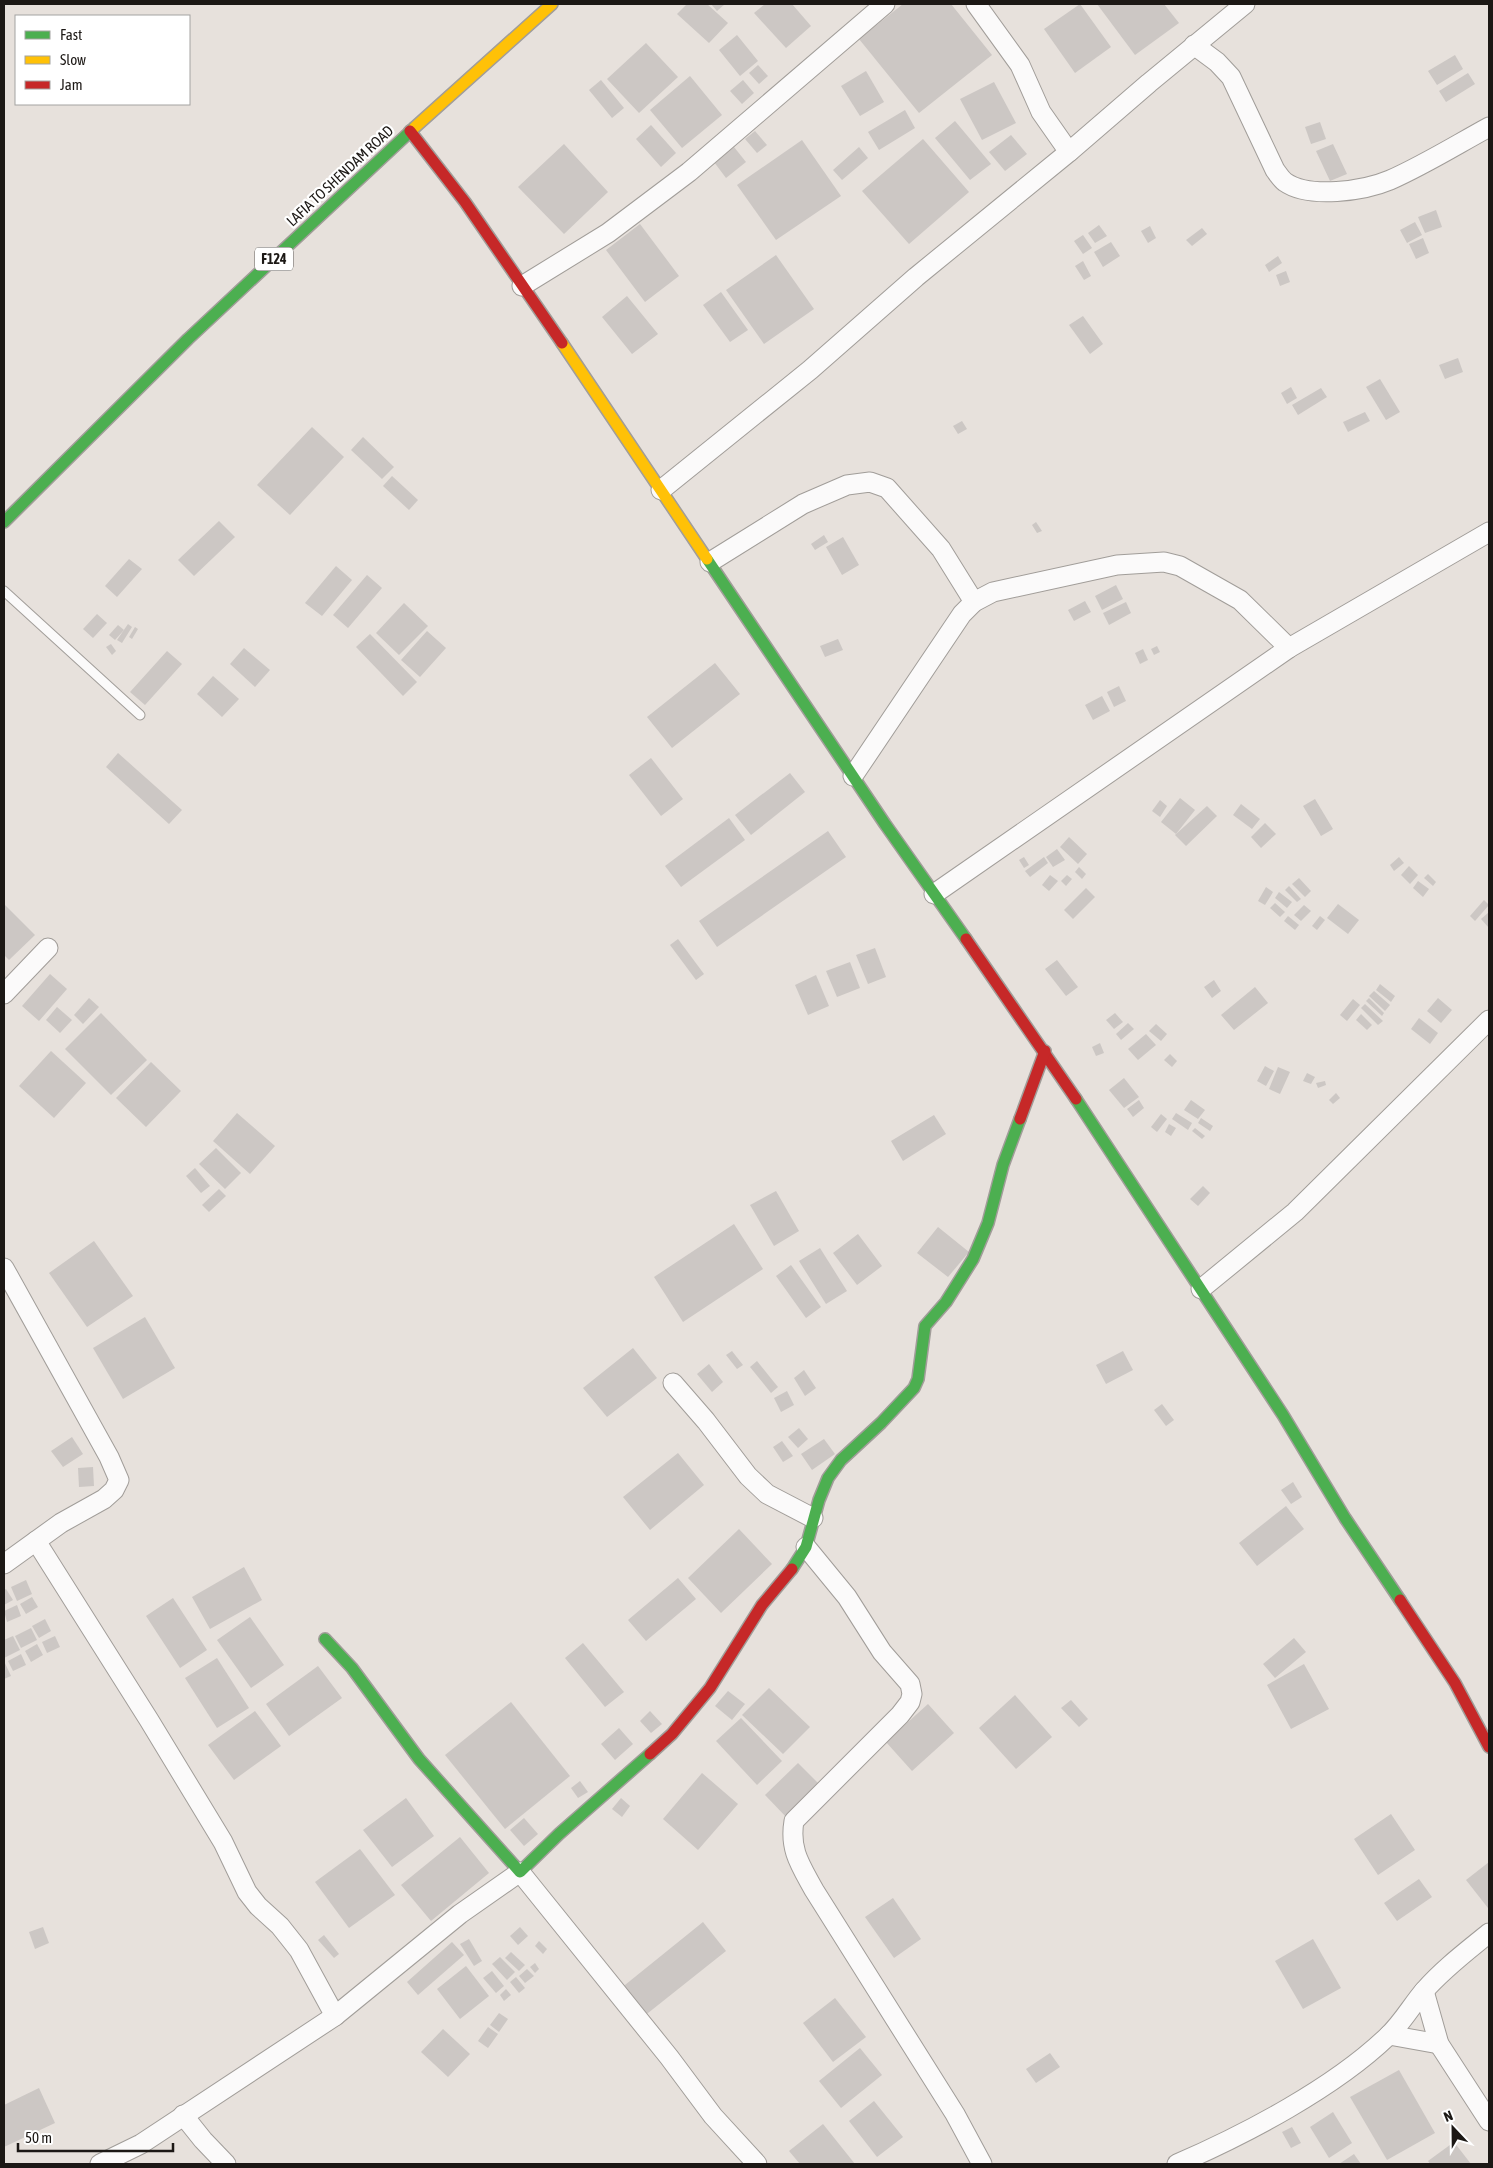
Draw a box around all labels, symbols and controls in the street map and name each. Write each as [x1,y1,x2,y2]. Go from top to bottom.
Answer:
legend [15,15,190,105]
text: Fast [60,26,82,43]
text: Slow [60,51,86,68]
text: Jam [60,76,83,93]
street label: LAFIA TO SHENDAM ROAD [283,122,396,229]
road number: F124 [255,248,293,270]
north arrow [1428,2103,1478,2153]
text: N [1441,2107,1455,2125]
scale bar [18,2120,172,2152]
text: 50 m [25,2129,52,2146]

